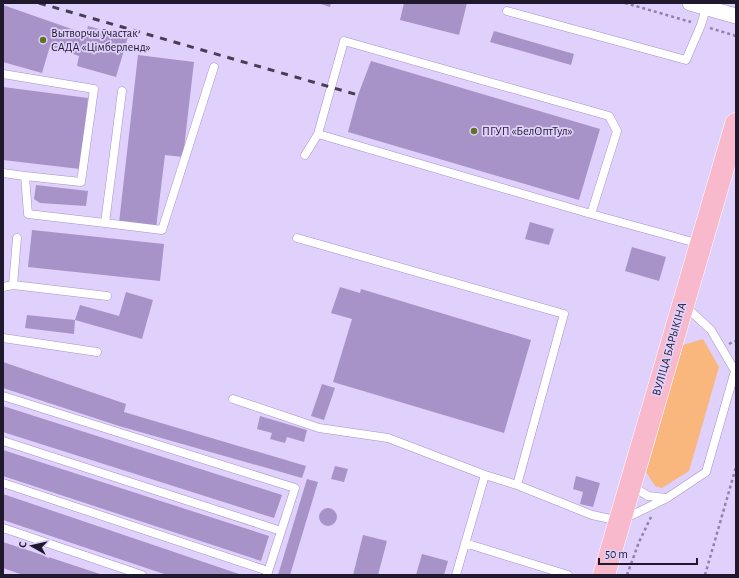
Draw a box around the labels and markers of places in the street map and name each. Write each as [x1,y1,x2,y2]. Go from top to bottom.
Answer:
place label: Вытворчы ўчастак САДА «Цімберленд» [51,27,151,53]
marker: Вытворчы ўчастак САДА «Цімберленд» [38,35,48,45]
place label: ПГУП «БелОптТул» [482,125,573,138]
marker: ПГУП «БелОптТул» [469,126,479,136]

